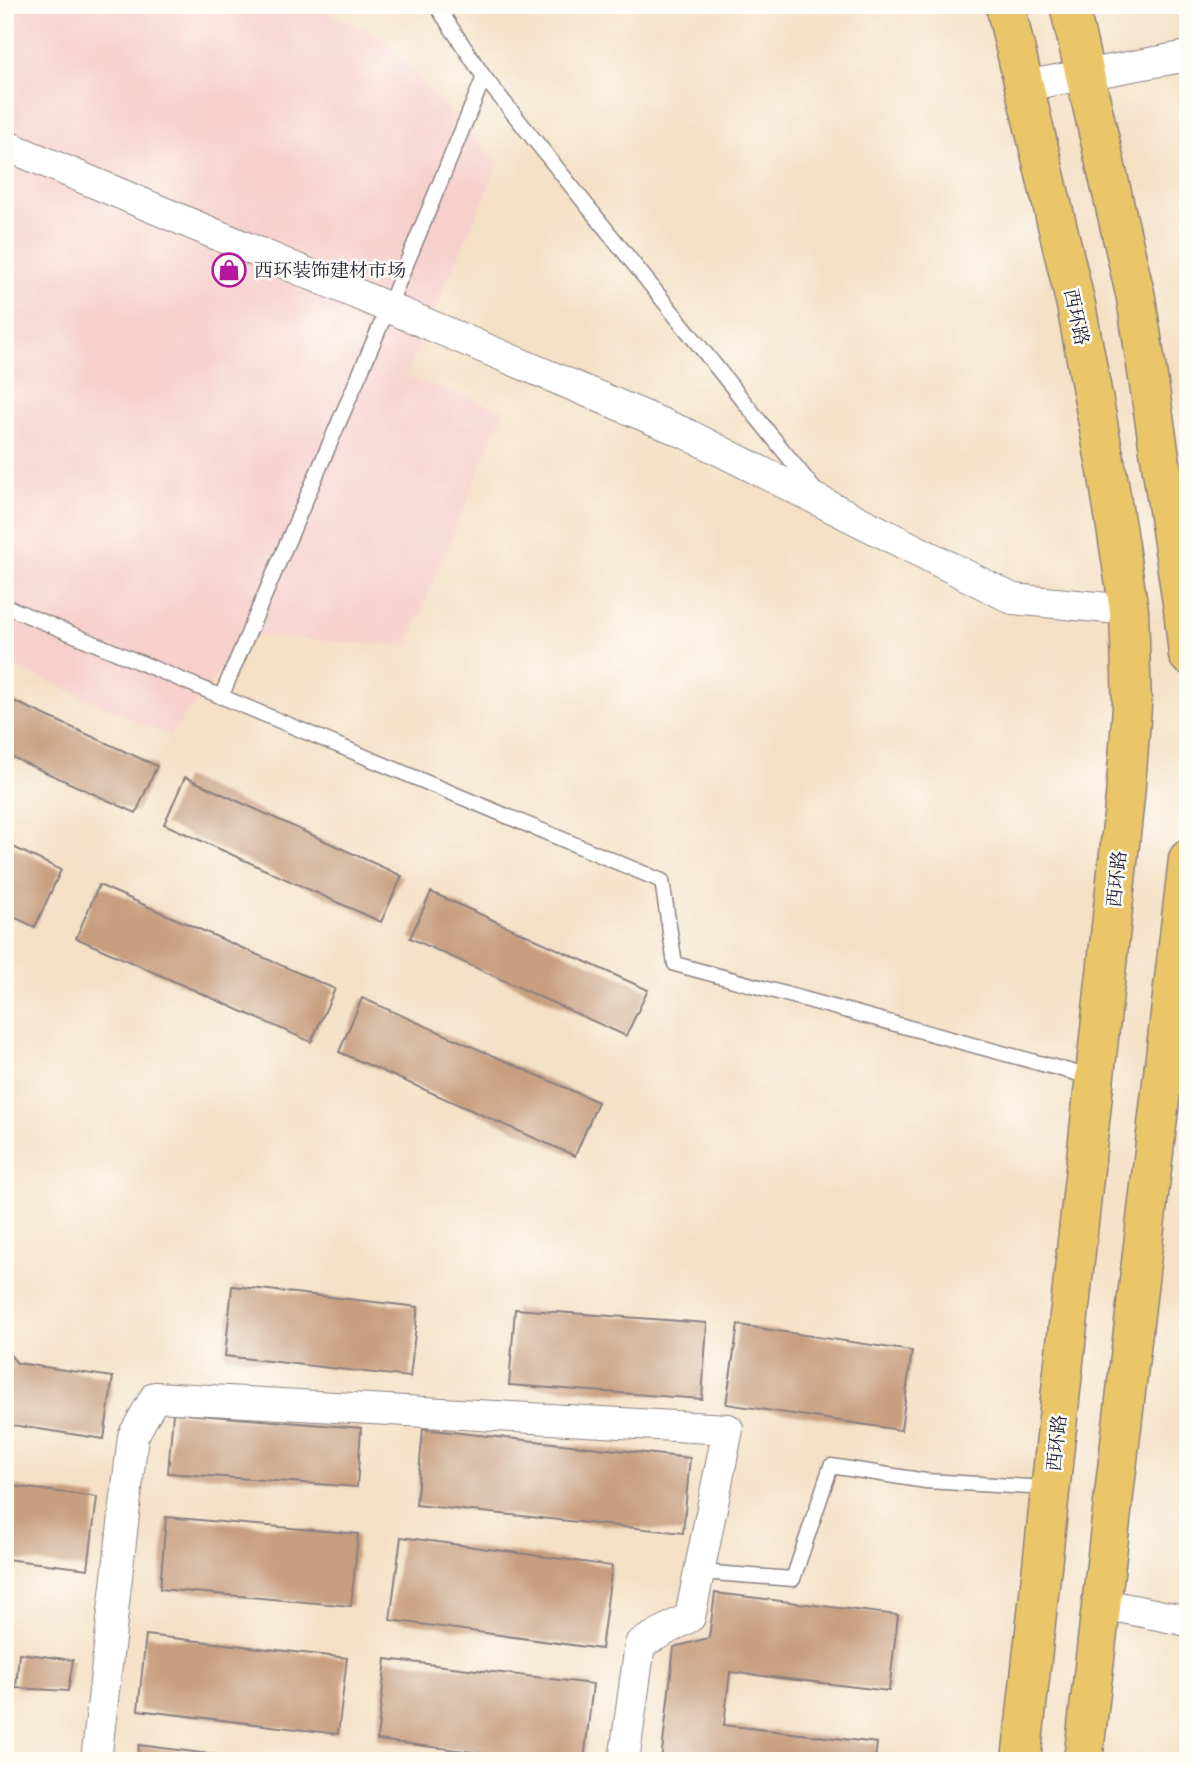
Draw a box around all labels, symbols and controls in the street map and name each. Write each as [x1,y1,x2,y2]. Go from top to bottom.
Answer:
shop icon: 西环装饰建材市场 [210,251,248,289]
place label: 西环装饰建材市场 [254,260,406,282]
street label: 西环路 [1059,287,1092,347]
street label: 西环路 [1104,850,1131,909]
street label: 西环路 [1044,1414,1071,1473]

